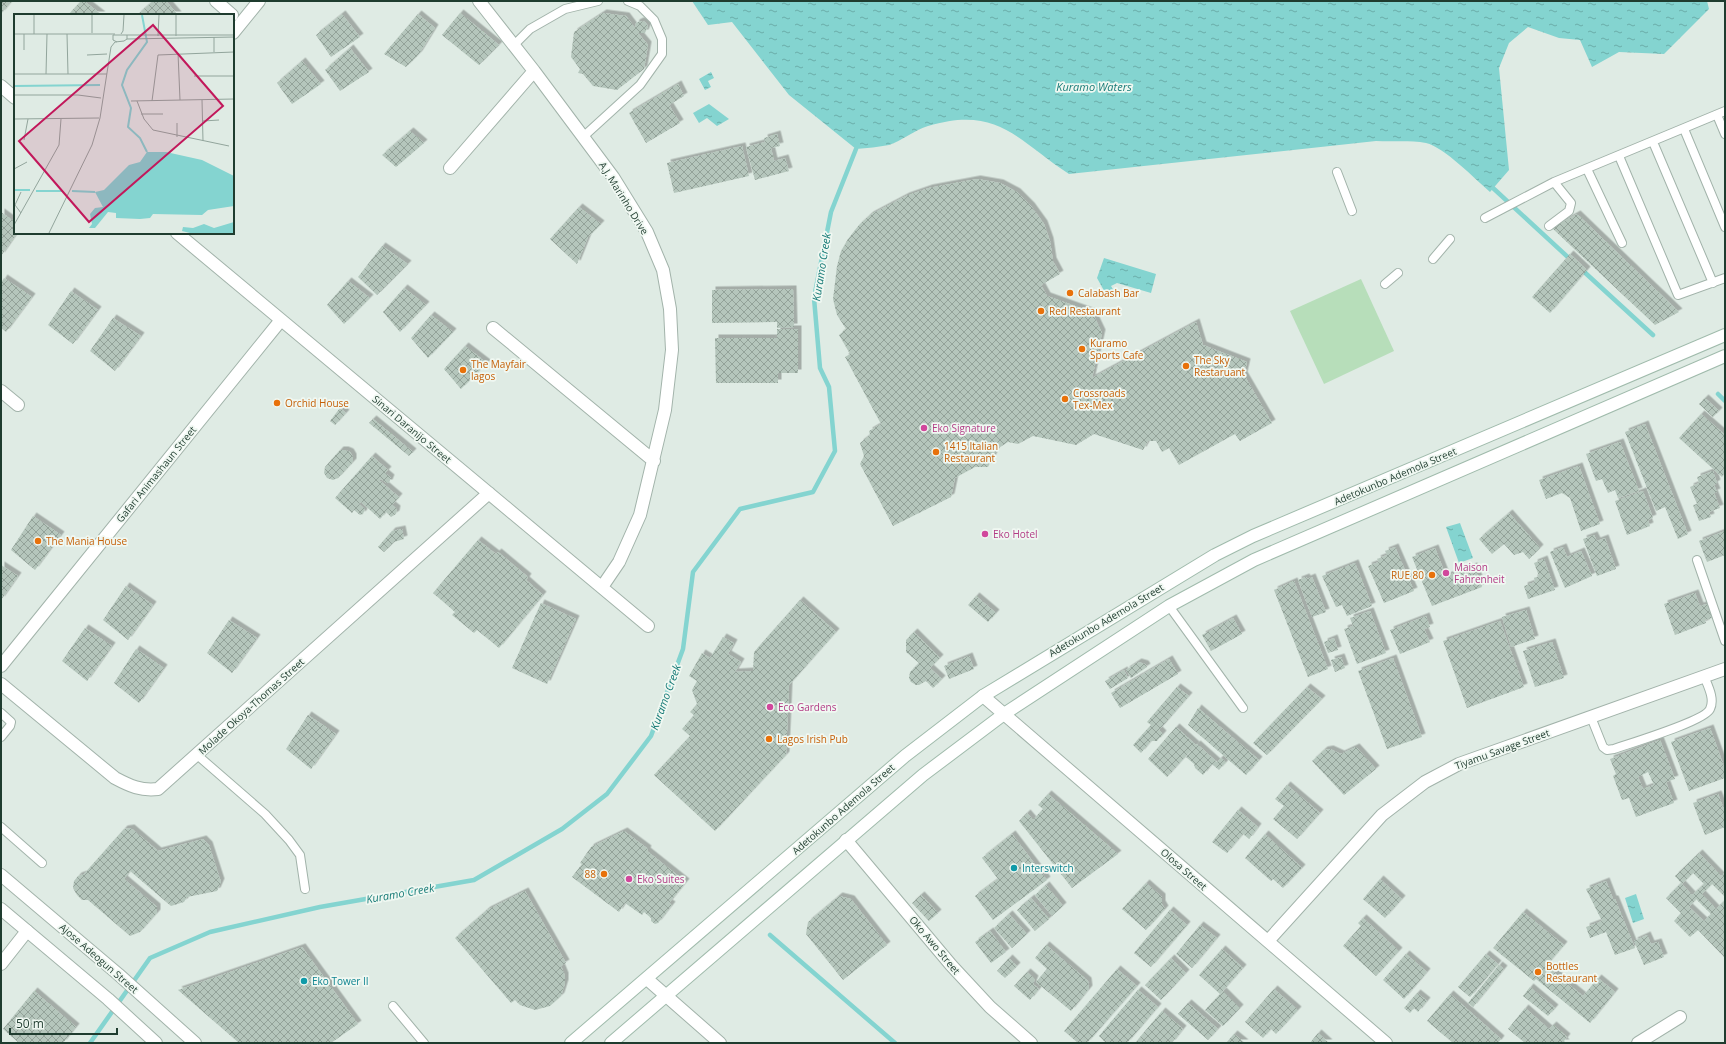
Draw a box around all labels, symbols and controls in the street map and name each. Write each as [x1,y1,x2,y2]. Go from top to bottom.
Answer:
inset map [14,14,234,234]
water label: Kuramo Waters [1056,79,1132,94]
street label: A.J. Marinho Drive [596,159,652,237]
water label: Kuramo Creek [808,231,834,302]
place label: Calabash Bar [1078,286,1139,300]
marker: Calabash Bar [1065,288,1075,298]
place label: Red Restaurant [1049,304,1121,318]
marker: Red Restaurant [1036,306,1046,316]
place label: Kuramo Sports Cafe [1090,336,1144,362]
marker: Kuramo Sports Cafe [1077,344,1087,354]
place label: The Sky Restaruant [1194,353,1246,379]
place label: The Mayfair lagos [471,357,526,383]
marker: The Sky Restaruant [1181,361,1191,371]
marker: The Mayfair lagos [458,365,468,375]
place label: Crossroads Tex-Mex [1073,386,1126,412]
street label: Sinari Daranijo Street [370,392,455,466]
marker: Crossroads Tex-Mex [1060,394,1070,404]
place label: Orchid House [285,396,349,410]
marker: Orchid House [272,398,282,408]
place label: Eko Signature [932,421,996,435]
street label: Gafari Animashaun Street [113,423,199,525]
marker: Eko Signature [919,423,929,433]
place label: 1415 Italian Restaurant [944,439,998,465]
street label: Adetokunbo Ademola Street [1332,444,1459,508]
marker: 1415 Italian Restaurant [931,447,941,457]
place label: Eko Hotel [993,527,1038,541]
marker: Eko Hotel [980,529,990,539]
place label: The Mania House [46,534,128,548]
marker: The Mania House [33,536,43,546]
place label: Maison Fahrenheit [1454,560,1505,586]
place label: RUE 80 [1391,568,1424,582]
marker: Maison Fahrenheit [1441,568,1451,578]
marker: RUE 80 [1427,570,1437,580]
street label: Adetokunbo Ademola Street [1046,580,1166,660]
street label: Molade Okoya-Thomas Street [195,654,307,757]
water label: Kuramo Creek [646,662,684,732]
place label: Eco Gardens [778,700,837,714]
marker: Eco Gardens [765,702,775,712]
street label: Tiyamu Savage Street [1453,725,1552,773]
place label: Lagos Irish Pub [777,732,848,746]
marker: Lagos Irish Pub [764,734,774,744]
street label: Adetokunbo Ademola Street [789,760,898,858]
street label: Olosa Street [1158,845,1210,893]
place label: Interswitch [1022,861,1074,875]
marker: Interswitch [1009,863,1019,873]
place label: 88 [585,867,596,881]
marker: 88 [599,869,609,879]
place label: Eko Suites [637,872,685,886]
marker: Eko Suites [624,874,634,884]
water label: Kuramo Creek [365,880,436,906]
street label: Oko Awo Street [906,913,964,978]
street label: Ajose Adeogun Street [57,920,142,996]
place label: Bottles Restaurant [1546,959,1598,985]
marker: Bottles Restaurant [1533,967,1543,977]
place label: Eko Tower II [312,974,369,988]
marker: Eko Tower II [299,976,309,986]
scale bar [10,1010,117,1036]
text: 50 m [16,1015,44,1032]

